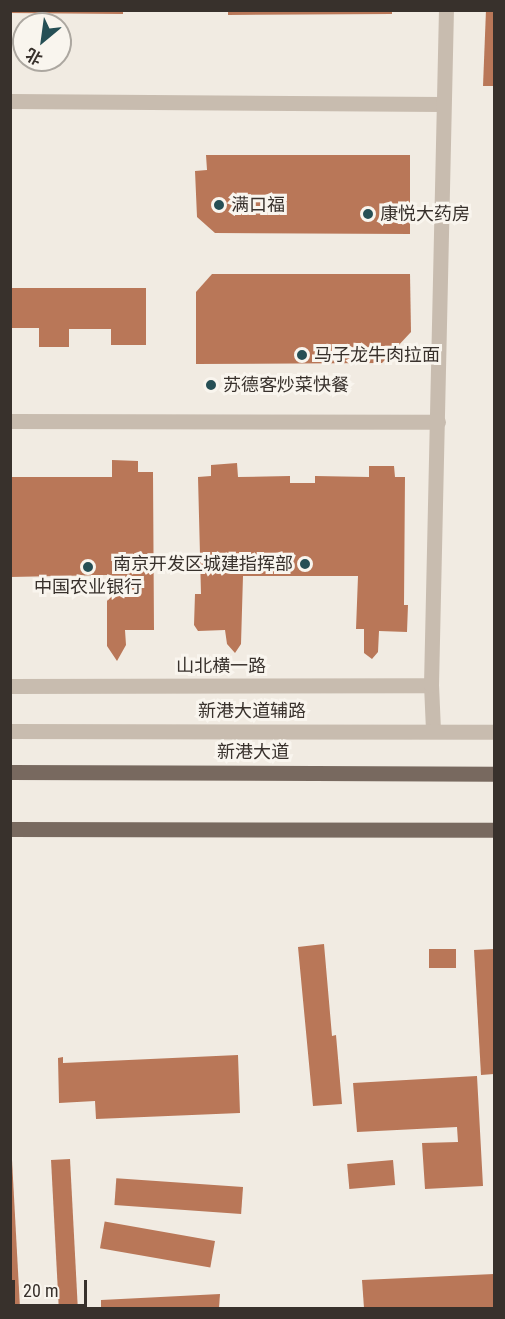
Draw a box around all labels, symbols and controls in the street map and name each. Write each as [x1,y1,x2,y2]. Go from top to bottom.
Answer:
north arrow [12,12,72,72]
text: 北 [22,44,46,69]
place label: 满口福 [231,194,285,216]
marker: 满口福 [212,198,226,212]
place label: 康悦大药房 [380,203,470,225]
marker: 康悦大药房 [361,207,375,221]
place label: 马子龙牛肉拉面 [314,344,440,366]
marker: 马子龙牛肉拉面 [295,348,309,362]
place label: 苏德客炒菜快餐 [223,374,349,396]
marker: 苏德客炒菜快餐 [204,378,218,392]
place label: 南京开发区城建指挥部 [113,553,293,575]
marker: 南京开发区城建指挥部 [298,557,312,571]
marker: 中国农业银行 [81,560,95,574]
place label: 中国农业银行 [34,576,142,598]
street label: 山北横一路 [176,655,266,677]
street label: 新港大道辅路 [198,700,306,722]
street label: 新港大道 [217,741,289,763]
scale bar [15,1268,90,1306]
text: 20 m [23,1280,58,1301]

